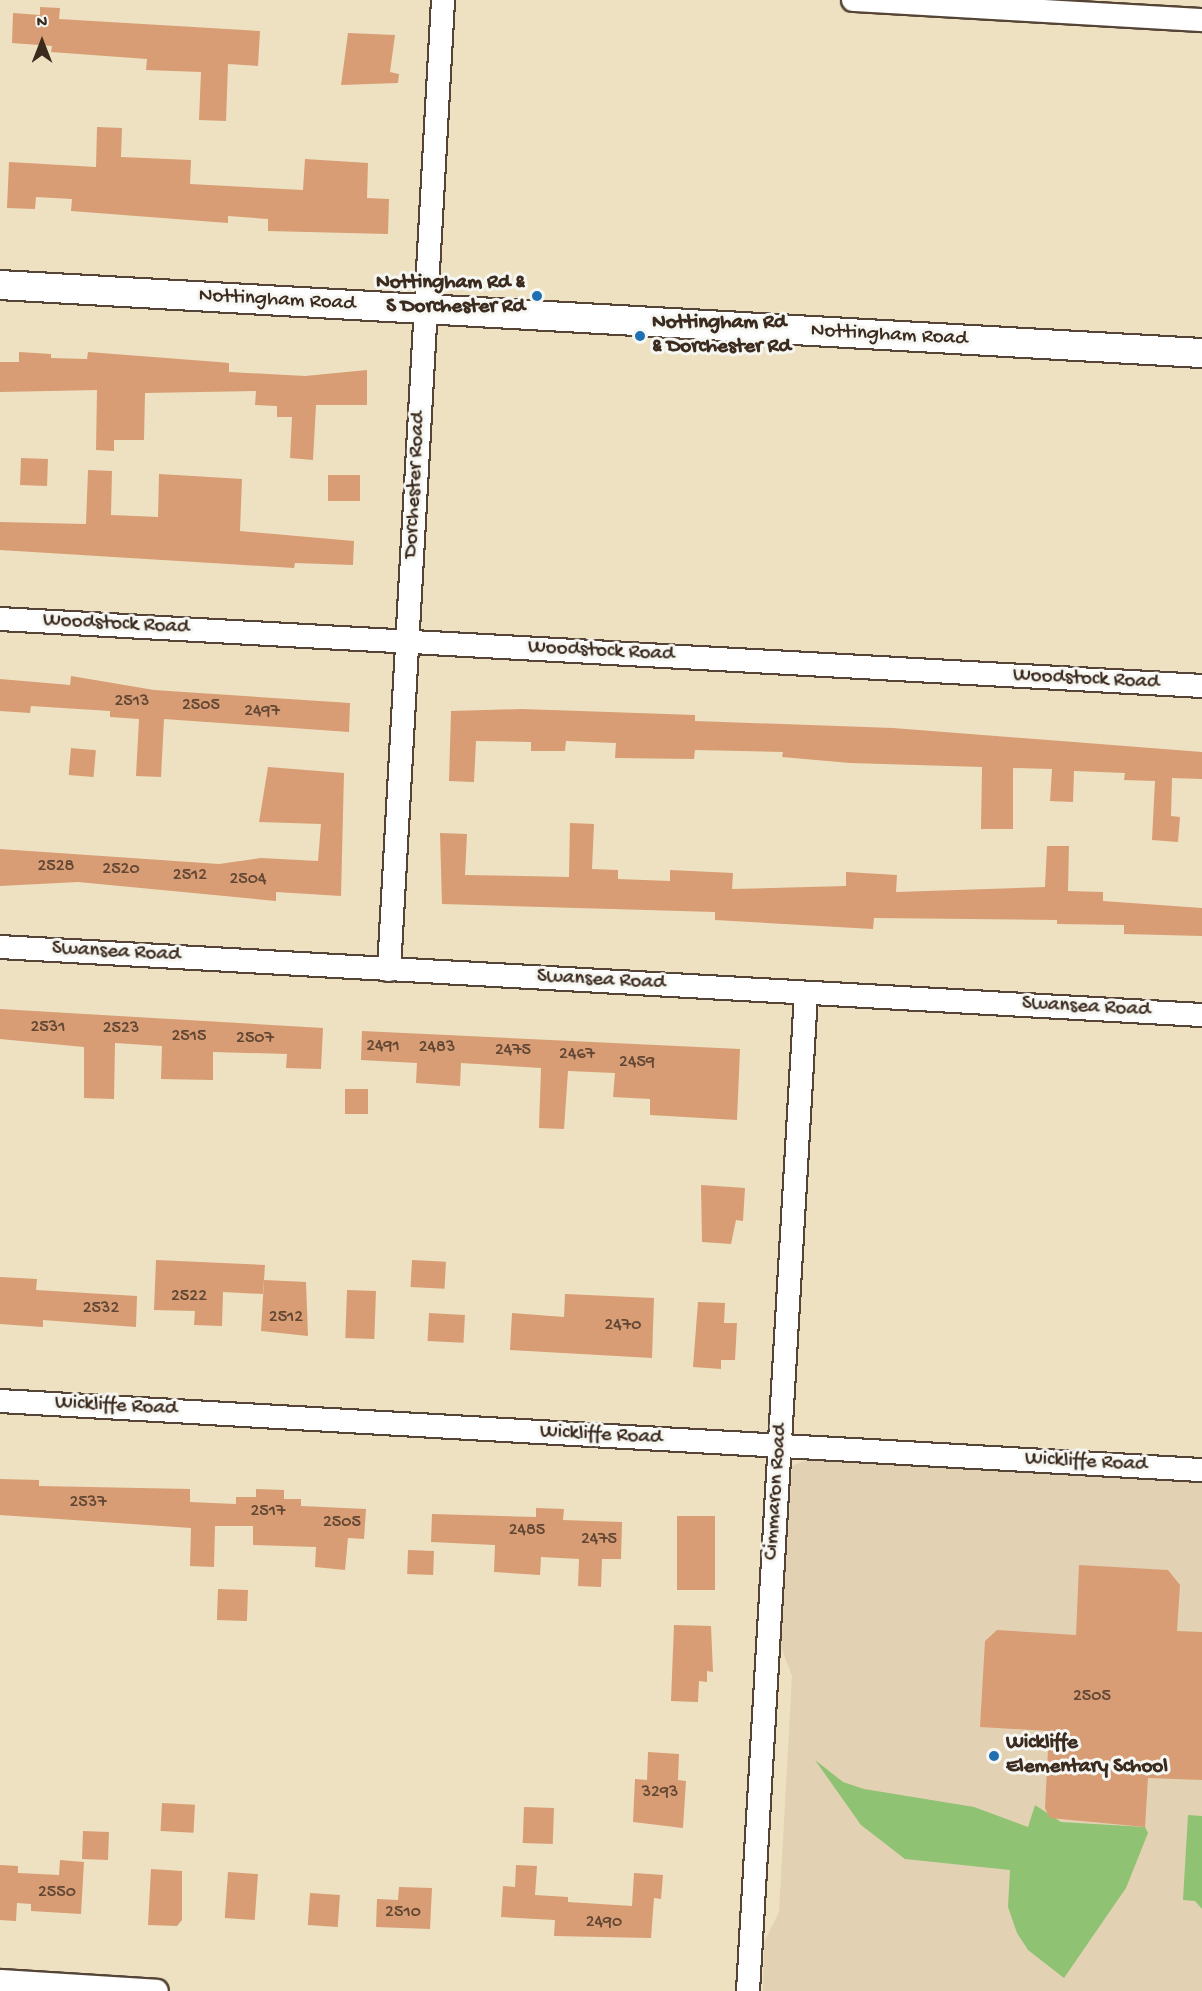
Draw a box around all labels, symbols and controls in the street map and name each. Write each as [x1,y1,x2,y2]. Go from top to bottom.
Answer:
north arrow [12,12,72,72]
text: N [37,14,47,33]
place label: Nottingham Rd & S Dorchester Rd [376,271,525,321]
street label: Nottingham Road [198,284,356,318]
marker: Nottingham Rd & S Dorchester Rd [530,289,544,303]
place label: Nottingham Rd & Dorchester Rd [652,311,791,361]
street label: Nottingham Road [810,319,968,353]
marker: Nottingham Rd & Dorchester Rd [633,329,647,343]
street label: Dorchester Road [400,411,432,559]
street label: Woodstock Road [42,609,190,641]
street label: Woodstock Road [527,636,675,668]
street label: Woodstock Road [1012,664,1160,696]
house number: 2513 [115,691,149,713]
house number: 2505 [182,695,220,717]
house number: 2497 [244,701,280,723]
house number: 2528 [38,856,74,878]
house number: 2520 [102,859,140,881]
house number: 2512 [173,865,207,887]
house number: 2504 [229,869,267,891]
street label: Swansea Road [51,937,181,969]
street label: Swansea Road [536,965,666,997]
street label: Swansea Road [1021,992,1151,1024]
house number: 2531 [31,1017,65,1039]
house number: 2523 [103,1018,139,1040]
house number: 2515 [171,1026,207,1048]
house number: 2507 [236,1028,274,1050]
house number: 2491 [366,1036,400,1058]
house number: 2483 [419,1037,455,1059]
house number: 2475 [495,1040,531,1062]
house number: 2467 [559,1044,595,1066]
house number: 2459 [619,1052,655,1074]
house number: 2522 [171,1286,207,1308]
house number: 2532 [83,1298,119,1320]
house number: 2512 [269,1307,303,1329]
house number: 2470 [605,1315,641,1337]
street label: Wickliffe Road [54,1391,178,1423]
street label: Wickliffe Road [539,1420,663,1452]
street label: Cimmaron Road [760,1423,794,1561]
street label: Wickliffe Road [1024,1447,1148,1479]
house number: 2537 [70,1492,106,1514]
house number: 2517 [251,1501,285,1523]
house number: 2505 [323,1512,361,1534]
house number: 2485 [509,1520,545,1542]
house number: 2475 [581,1529,617,1551]
house number: 2505 [1073,1686,1111,1708]
place label: Wickliffe Elementary School [1006,1731,1168,1781]
marker: Wickliffe Elementary School [987,1749,1001,1763]
house number: 3293 [642,1782,678,1804]
house number: 2550 [38,1882,76,1904]
house number: 2510 [385,1902,421,1924]
house number: 2490 [586,1912,622,1934]

